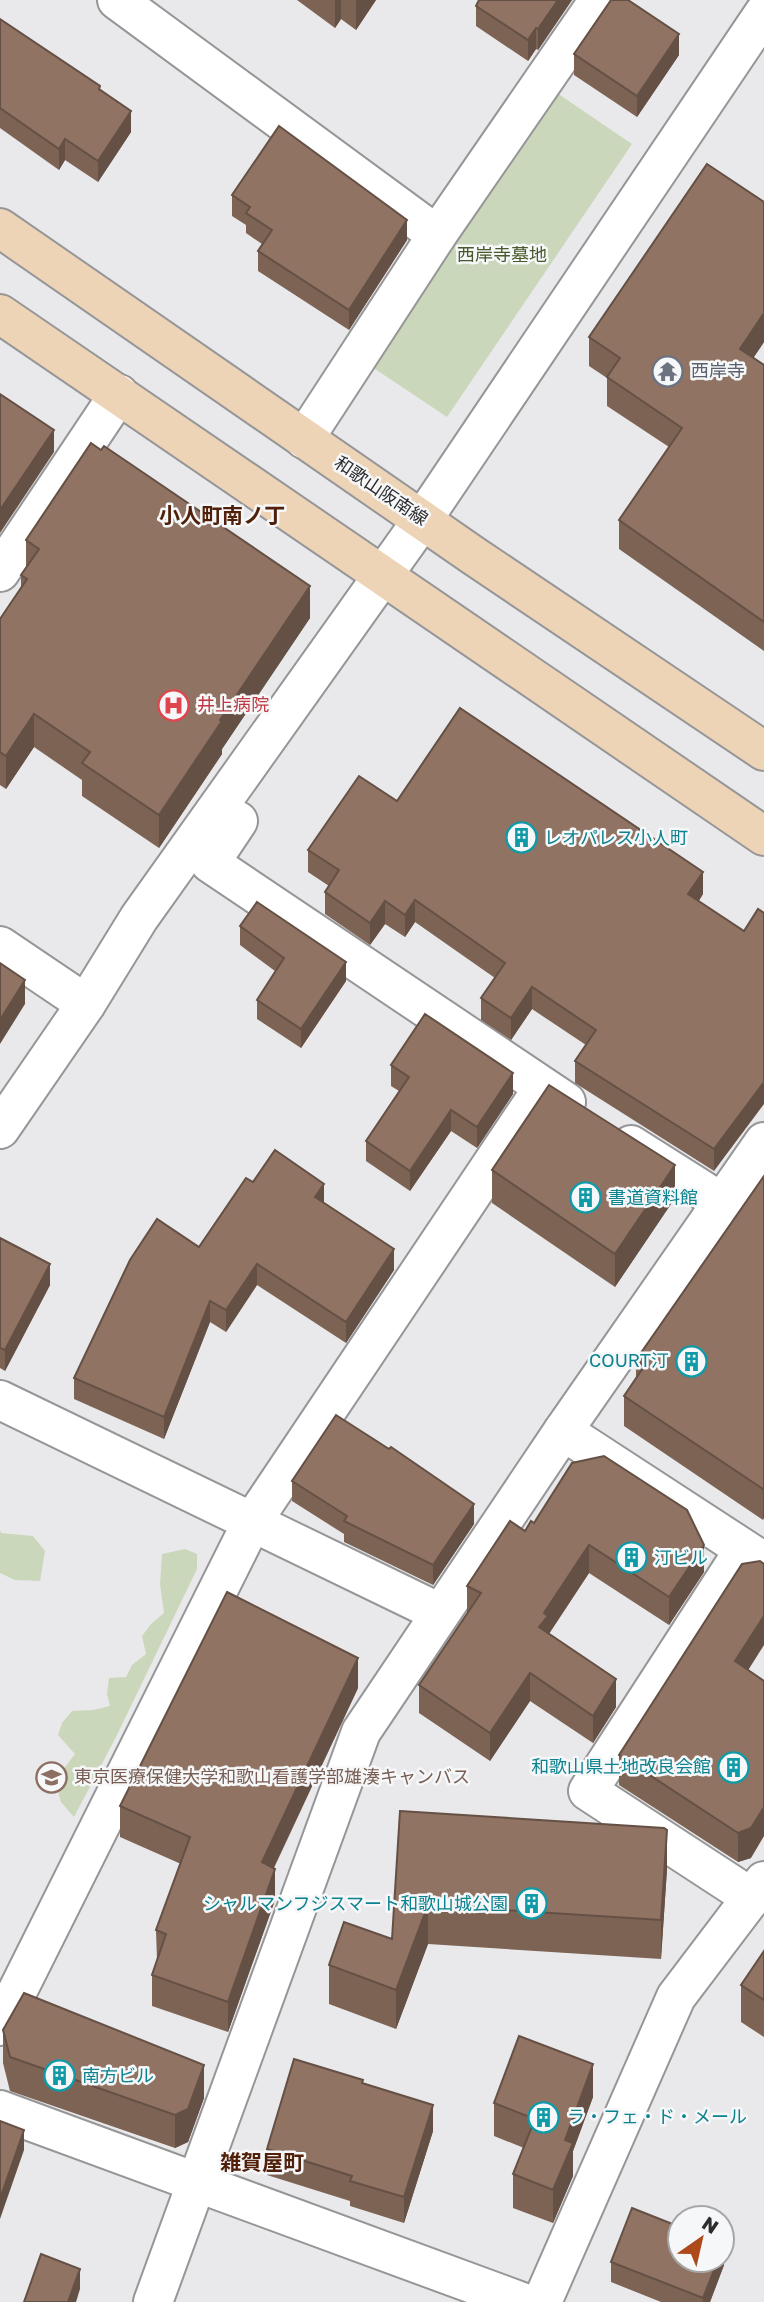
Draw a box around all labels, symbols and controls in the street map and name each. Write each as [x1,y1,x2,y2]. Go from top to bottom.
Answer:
park label: 西岸寺墓地 [457,243,547,265]
temple icon: 西岸寺 [651,354,685,388]
place label: 西岸寺 [691,359,745,381]
street label: 和歌山阪南線 [331,451,432,529]
district label: 小人町南ノ丁 [159,502,285,528]
hospital icon: 井上病院 [157,688,191,722]
place label: 井上病院 [197,693,269,715]
building icon: レオパレス小人町 [504,821,538,855]
place label: レオパレス小人町 [544,826,688,848]
building icon: 書道資料館 [568,1181,602,1215]
place label: 書道資料館 [608,1186,698,1208]
building icon: COURT汀 [675,1344,709,1378]
place label: COURT汀 [589,1349,669,1371]
building icon: 汀ビル [614,1541,648,1575]
place label: 汀ビル [654,1546,708,1568]
building icon: 和歌山県土地改良会館 [717,1750,751,1784]
place label: 和歌山県土地改良会館 [531,1755,711,1777]
school or university icon: 東京医療保健大学和歌山看護学部雄湊キャンバス [34,1760,68,1794]
place label: 東京医療保健大学和歌山看護学部雄湊キャンバス [74,1765,470,1787]
building icon: シャルマンフジスマート和歌山城公園 [514,1887,548,1921]
place label: シャルマンフジスマート和歌山城公園 [203,1892,508,1914]
building icon: 南方ビル [42,2059,76,2093]
place label: 南方ビル [82,2064,154,2086]
building icon: ラ・フェ・ド・メール [527,2100,561,2134]
place label: ラ・フェ・ド・メール [567,2105,747,2127]
district label: 雑賀屋町 [220,2149,304,2175]
north arrow [666,2204,736,2274]
text: N [698,2211,723,2238]

